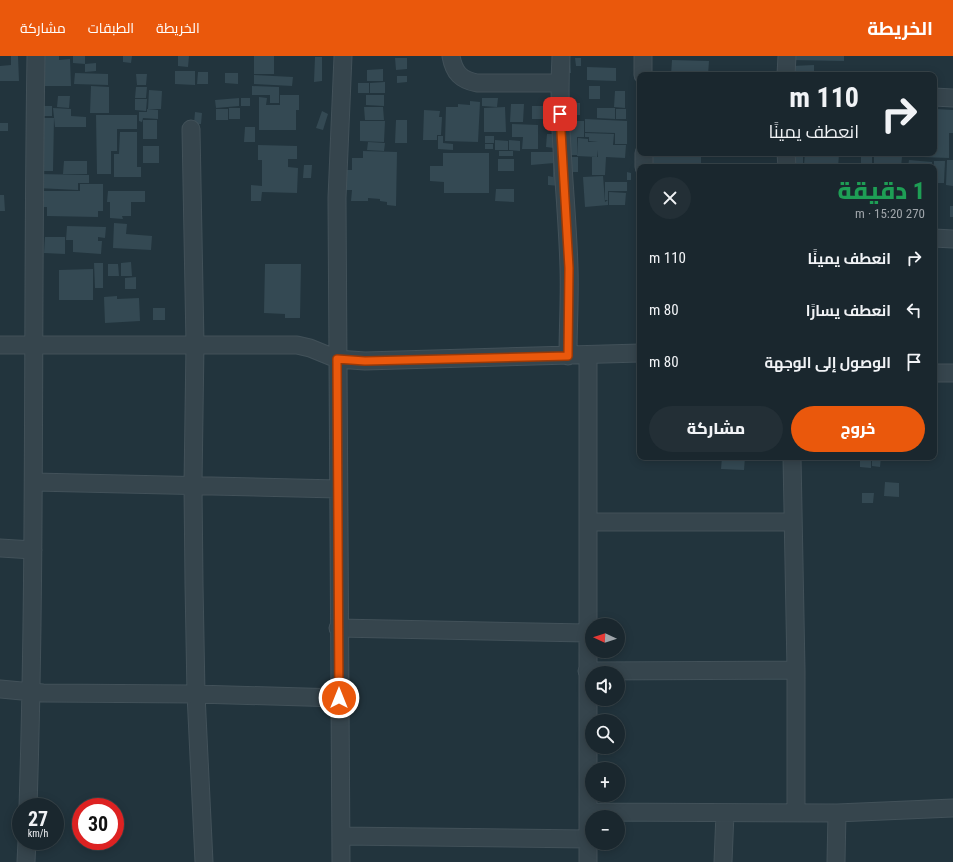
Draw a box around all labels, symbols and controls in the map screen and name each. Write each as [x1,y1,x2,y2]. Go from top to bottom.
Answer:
text: الخريطة [867,17,933,40]
text: مشاركة [20,20,66,36]
text: الطبقات [88,20,134,36]
text: الخريطة [156,20,200,36]
text: 110 m [789,81,859,114]
icon: right [873,88,925,140]
pin [543,97,577,131]
icon: arrive [549,103,571,125]
text: انعطف يمينًا [768,121,859,142]
button: close [649,177,691,219]
text: 1 دقيقة [838,177,925,205]
text: 270 m · 15:20 [855,206,925,221]
icon: right [903,247,925,269]
text: 110 m [649,249,686,267]
text: انعطف يمينًا [808,250,891,268]
icon: left [903,299,925,321]
text: 80 m [649,301,679,319]
text: انعطف يسارًا [806,302,891,320]
icon: arrive [903,351,925,373]
text: 80 m [649,353,679,371]
text: الوصول إلى الوجهة [765,354,891,372]
button: مشاركة [649,406,783,452]
button: خروج [791,406,925,452]
north arrow [585,618,625,658]
map controls [585,618,625,850]
button: sound [585,666,625,706]
position arrow [318,677,360,719]
button: search [585,714,625,754]
button: + [585,762,625,802]
speed limit sign: 30 [72,798,124,850]
text: 27 [28,807,48,831]
button: − [585,810,625,850]
text: km/h [28,828,48,839]

